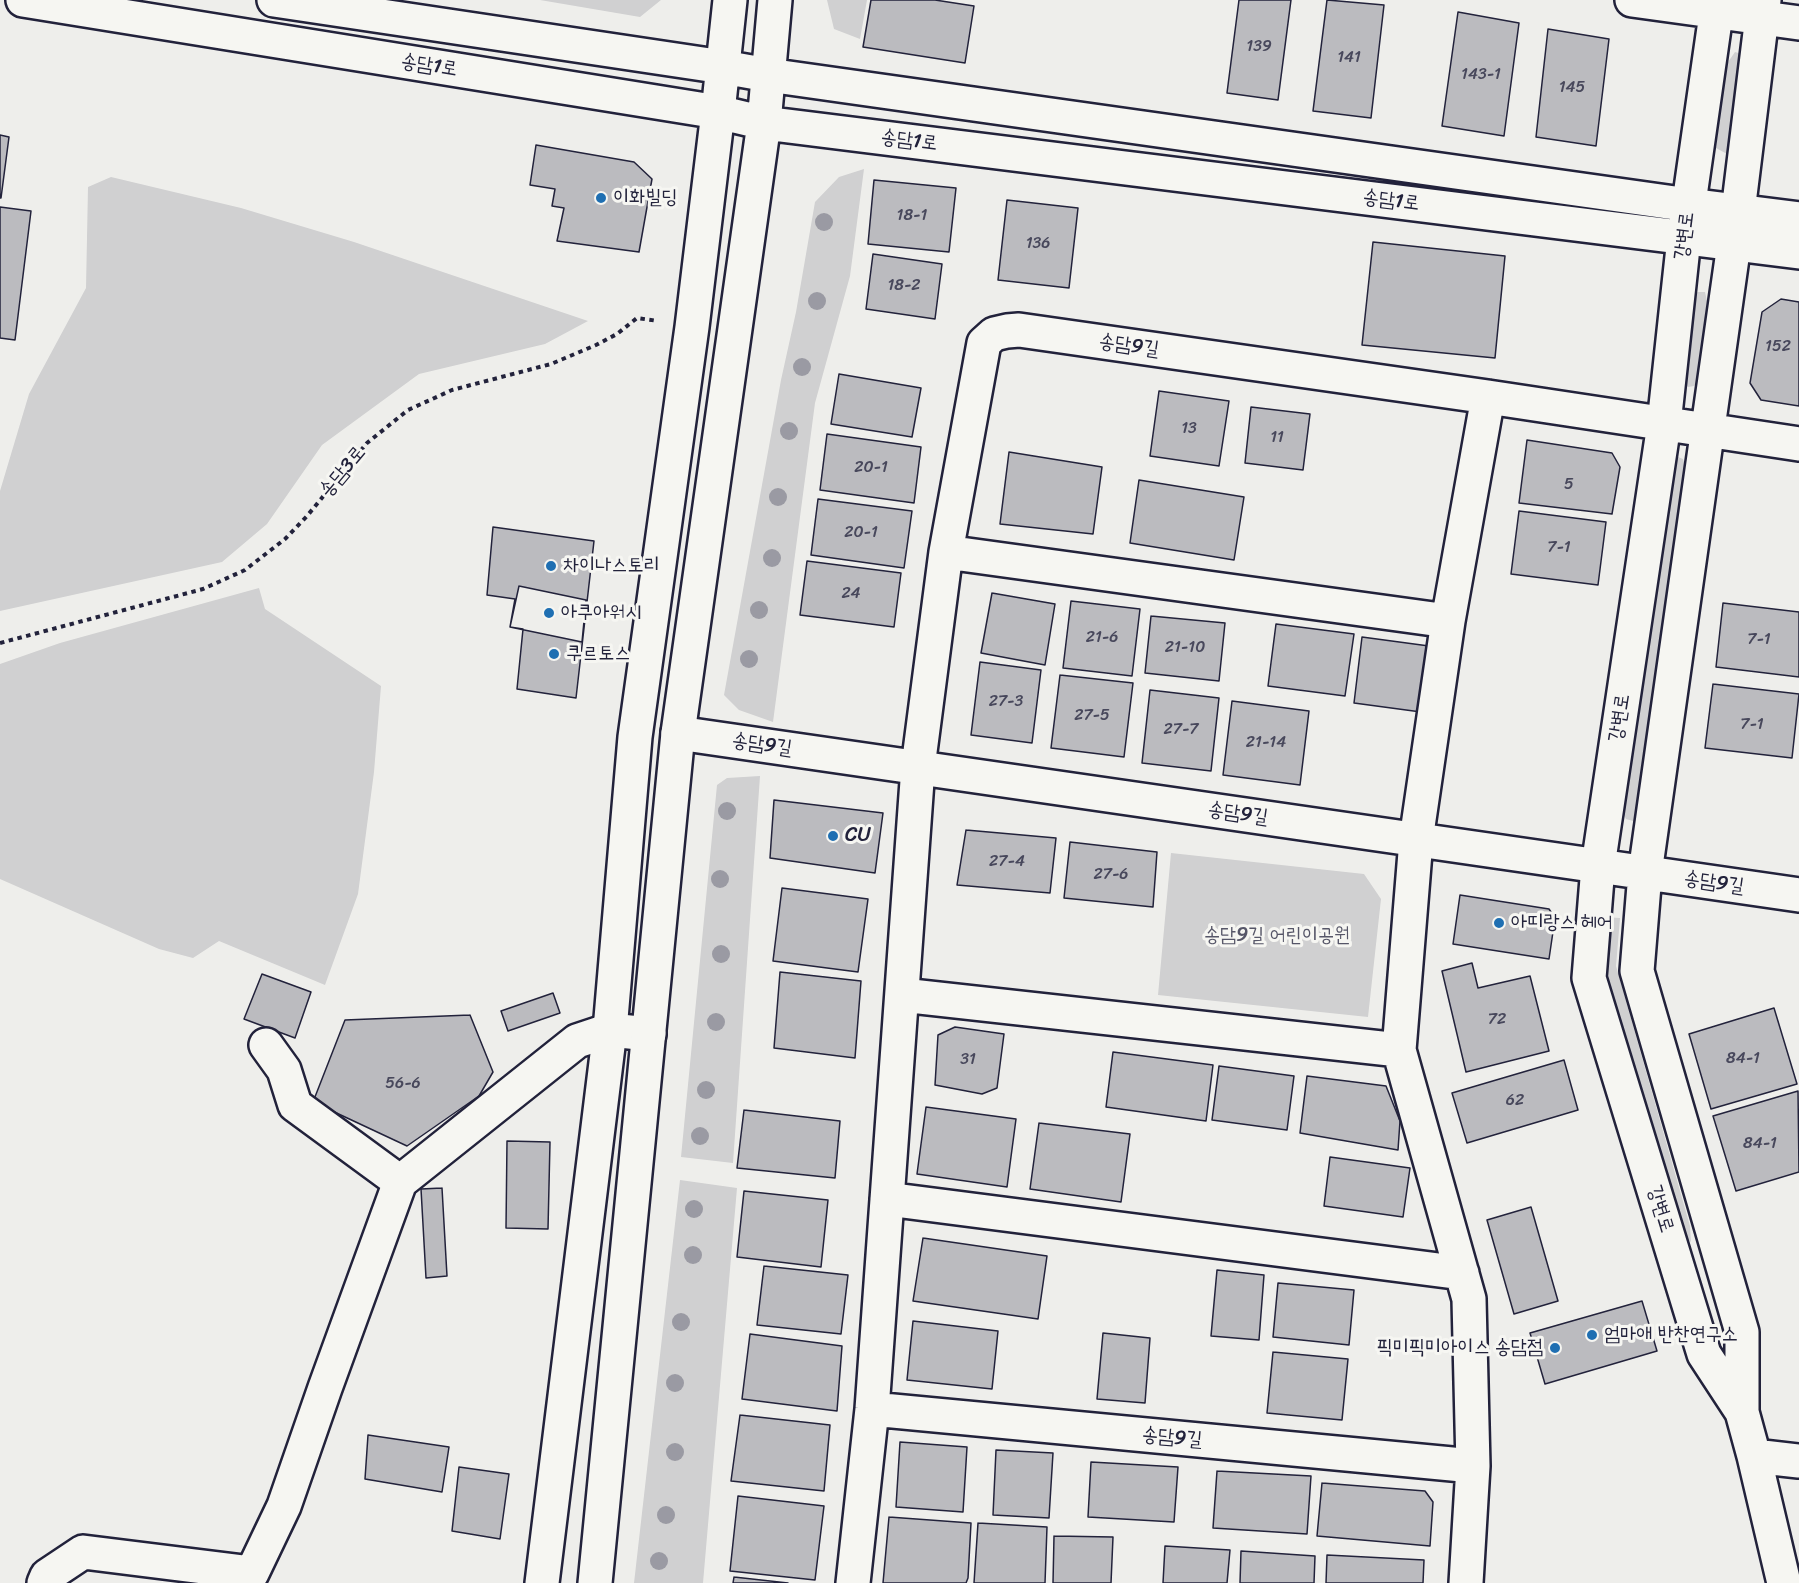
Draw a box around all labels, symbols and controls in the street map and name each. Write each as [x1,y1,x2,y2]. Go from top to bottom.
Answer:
house number: 139 [1246,37,1272,57]
house number: 141 [1337,48,1361,68]
street label: 송담1로 [399,50,459,82]
house number: 143-1 [1461,65,1501,85]
house number: 145 [1559,78,1585,98]
street label: 송담1로 [879,126,939,156]
place label: 이화빌딩 [613,186,677,210]
street label: 송담1로 [1361,186,1421,216]
marker: 이화빌딩 [594,191,608,205]
house number: 18-1 [897,206,927,226]
street label: 강변로 [1670,211,1700,261]
house number: 136 [1026,234,1050,254]
house number: 18-2 [887,276,921,296]
street label: 송담9길 [1097,330,1161,362]
house number: 152 [1765,337,1791,357]
house number: 13 [1181,419,1197,439]
house number: 11 [1270,428,1284,448]
street label: 송담3로 [315,442,371,502]
house number: 20-1 [854,458,888,478]
house number: 5 [1564,475,1574,495]
house number: 20-1 [844,523,878,543]
house number: 7-1 [1547,538,1571,558]
place label: 차이나스토리 [563,554,660,578]
marker: 차이나스토리 [544,559,558,573]
house number: 24 [841,584,861,604]
place label: 아쿠아워시 [561,601,641,625]
marker: 아쿠아워시 [542,606,556,620]
house number: 21-6 [1086,628,1118,648]
house number: 7-1 [1747,630,1771,650]
house number: 21-10 [1165,638,1205,658]
place label: 쿠르토스 [566,642,630,666]
marker: 쿠르토스 [547,647,561,661]
house number: 27-3 [989,692,1023,712]
street label: 강변로 [1604,692,1636,744]
house number: 27-5 [1074,706,1110,726]
house number: 7-1 [1740,715,1764,735]
house number: 27-7 [1164,720,1198,740]
street label: 송담9길 [730,729,794,761]
house number: 21-14 [1246,733,1286,753]
street label: 송담9길 [1206,798,1270,830]
place label: CU [845,824,871,848]
marker: CU [826,829,840,843]
house number: 27-4 [989,852,1025,872]
house number: 27-6 [1094,865,1128,885]
street label: 송담9길 [1682,867,1746,899]
place label: 아띠랑스 헤어 [1511,911,1613,935]
marker: 아띠랑스 헤어 [1492,916,1506,930]
park label: 송담9길 어린이공원 [1204,924,1350,948]
house number: 72 [1488,1010,1506,1030]
house number: 84-1 [1726,1049,1760,1069]
house number: 31 [960,1050,976,1070]
house number: 56-6 [385,1074,421,1094]
house number: 62 [1506,1091,1524,1111]
house number: 84-1 [1743,1134,1777,1154]
street label: 강변로 [1641,1182,1679,1236]
place label: 엄마애 반찬연구소 [1604,1323,1738,1347]
marker: 엄마애 반찬연구소 [1585,1328,1599,1342]
place label: 픽미픽미아이스 송담점 [1377,1336,1543,1360]
marker: 픽미픽미아이스 송담점 [1548,1341,1562,1355]
street label: 송담9길 [1141,1423,1203,1453]

